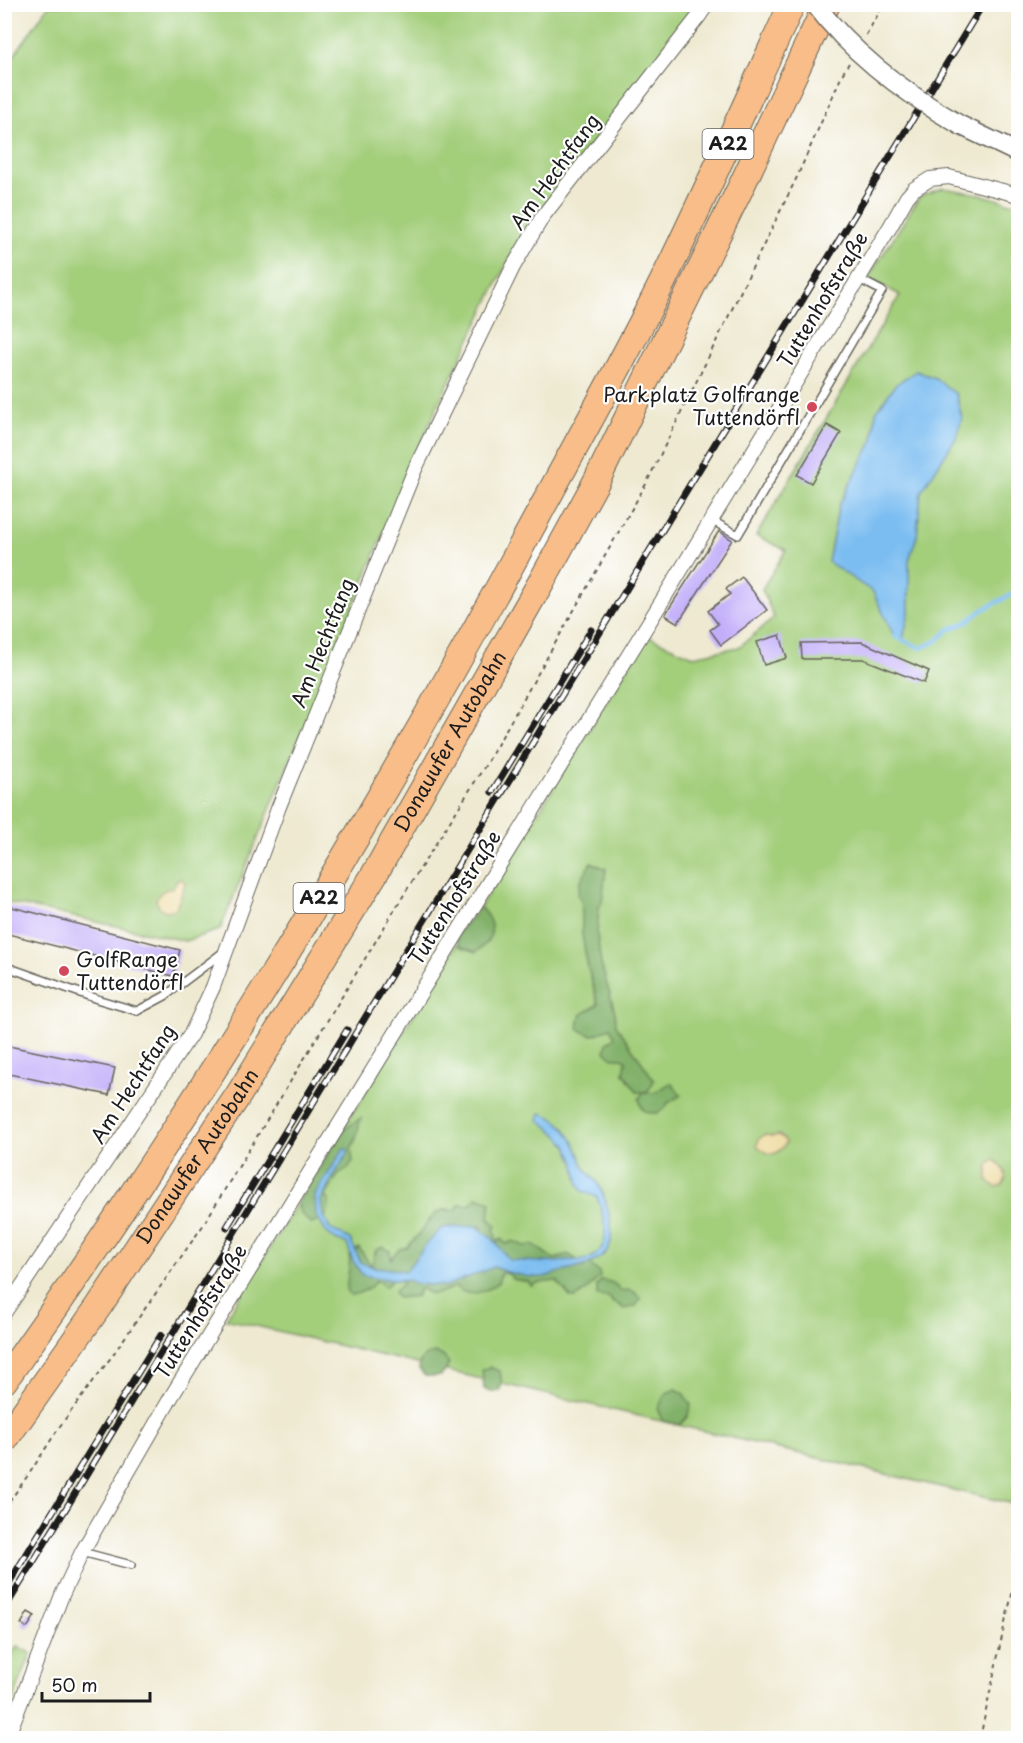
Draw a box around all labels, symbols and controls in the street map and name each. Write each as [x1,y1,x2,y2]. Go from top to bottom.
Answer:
street label: Am Hechtfang [502,107,607,236]
road number: A22 [702,129,754,159]
street label: Tuttenhofstraße [770,226,875,373]
place label: Parkplatz Golfrange Tuttendörfl [603,379,800,432]
marker: Parkplatz Golfrange Tuttendörfl [805,400,819,414]
street label: Am Hechtfang [283,574,362,712]
street label: Donauufer Autobahn [386,645,513,837]
street label: Tuttenhofstraße [401,824,508,971]
road number: A22 [294,883,344,913]
place label: GolfRange Tuttendörfl [76,944,184,997]
marker: GolfRange Tuttendörfl [57,964,71,978]
street label: Am Hechtfang [82,1018,182,1149]
street label: Donauufer Autobahn [128,1062,265,1250]
street label: Tuttenhofstraße [147,1238,254,1385]
scale bar [42,1665,150,1703]
text: 50 m [51,1671,98,1698]

